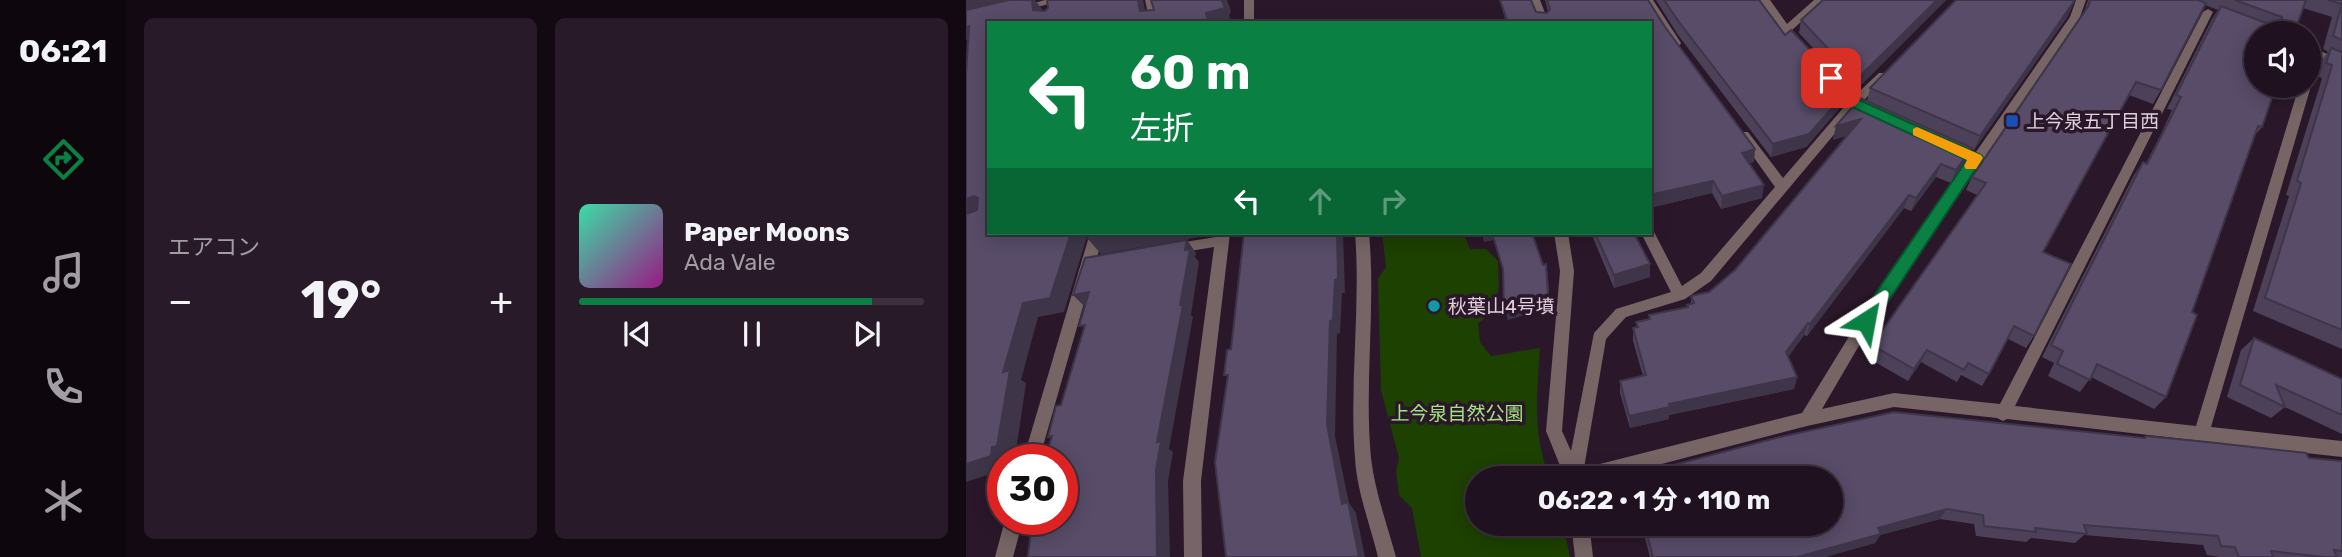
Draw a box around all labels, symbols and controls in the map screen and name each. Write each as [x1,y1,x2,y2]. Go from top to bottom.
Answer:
map controls [2244,21,2321,98]
button: sound [2244,21,2321,98]
text: 06:21 [19,32,107,70]
text: 60 m [1130,43,1251,101]
pin [1801,48,1861,108]
icon: left [1015,49,1106,140]
icon: arrive [1812,59,1850,97]
text: 左折 [1130,109,1194,147]
place label: 上今泉五丁目西 [2026,110,2159,133]
marker: 上今泉五丁目西 [2004,113,2020,129]
icon: directions [39,135,88,184]
icon: left [1228,182,1266,220]
icon: ahead [1301,182,1339,220]
icon: right [1374,182,1412,220]
text: Paper Moons [684,217,850,248]
text: エアコン [168,233,260,261]
icon: music [39,248,88,297]
text: Ada Vale [684,248,776,276]
text: 19° [301,269,381,331]
text: − [168,278,193,324]
text: + [489,278,513,324]
position arrow [1829,284,1903,358]
place label: 秋葉山4号墳 [1448,295,1555,318]
marker: 秋葉山4号墳 [1426,298,1442,314]
icon: previous [618,315,656,353]
icon: pause [733,315,771,353]
icon: next [848,315,886,353]
icon: phone [39,362,88,411]
park label: 上今泉自然公園 [1390,402,1524,425]
speed limit sign: 30 [987,444,1078,535]
icon: climate [39,476,88,525]
text: 06:22 · 1 分 · 110 m [1538,485,1770,516]

